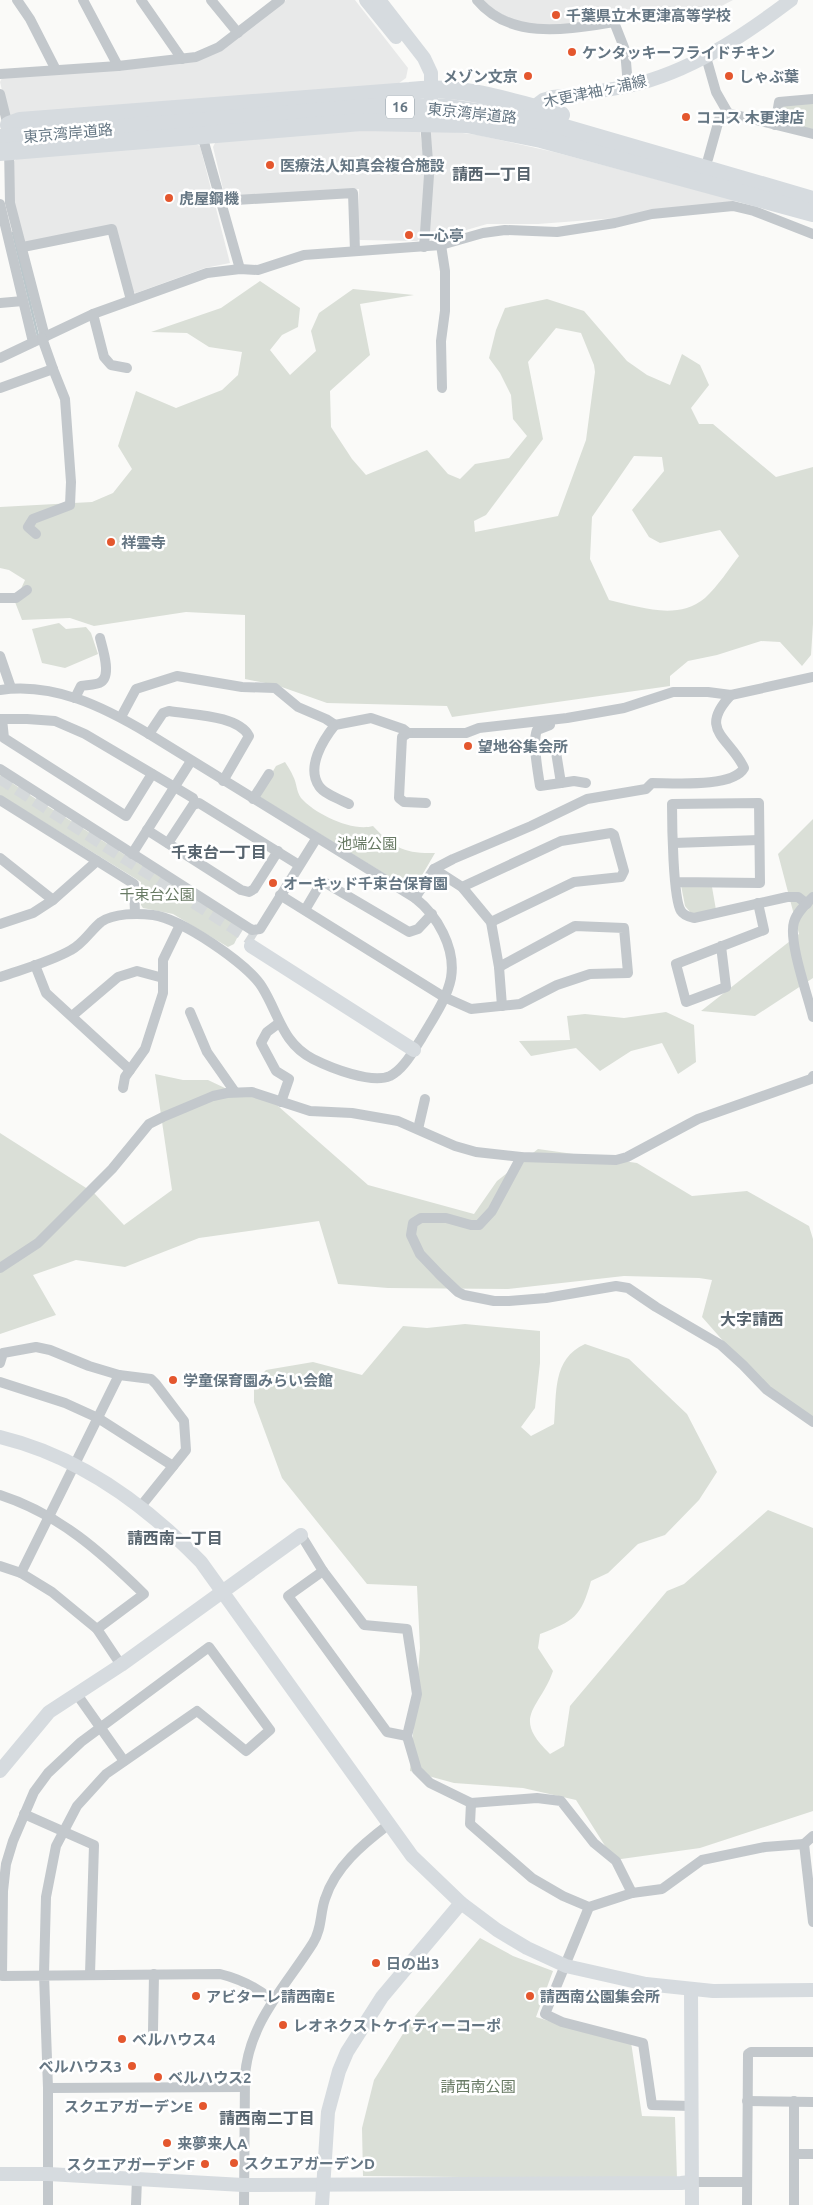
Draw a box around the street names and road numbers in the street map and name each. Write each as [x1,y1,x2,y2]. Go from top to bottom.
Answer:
street label: 木更津袖ヶ浦線 [542,72,648,110]
road number: 16 [386,95,414,118]
street label: 東京湾岸道路 [426,100,518,126]
street label: 東京湾岸道路 [22,121,114,145]

